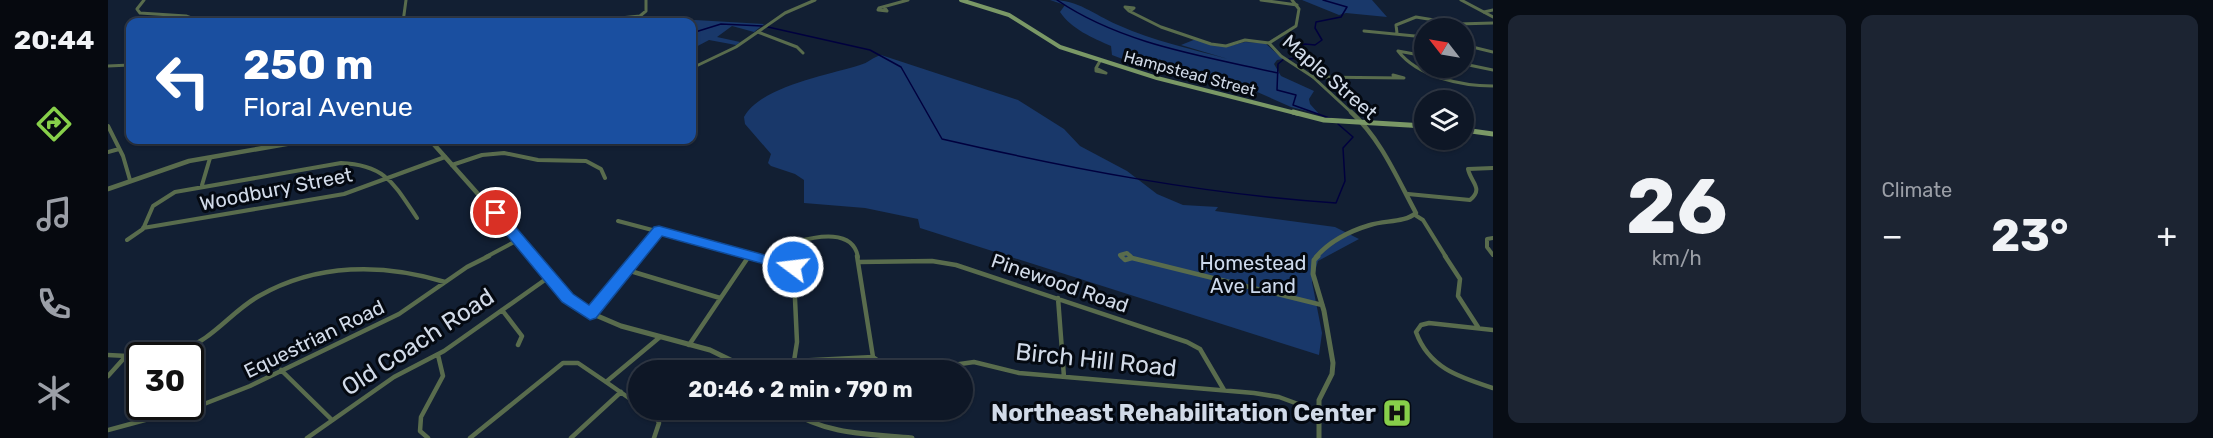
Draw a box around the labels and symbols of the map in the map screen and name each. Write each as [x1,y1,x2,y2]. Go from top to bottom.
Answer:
north arrow [1414,18,1474,78]
street label: Maple Street [1278,29,1382,125]
street label: Hampstead Street [1122,47,1258,100]
street label: Woodbury Street [198,162,355,216]
pin [470,187,521,238]
position arrow [761,235,825,299]
street label: Pinewood Road [988,248,1132,318]
park label: Homestead Ave Land [1200,251,1306,298]
street label: Old Coach Road [337,282,499,402]
street label: Equestrian Road [240,295,388,383]
street label: Birch Hill Road [1014,338,1178,382]
speed limit sign: 30 [126,342,204,420]
hospital icon: Northeast Rehabilitation Center [1381,397,1413,429]
place label: Northeast Rehabilitation Center [991,399,1376,427]

